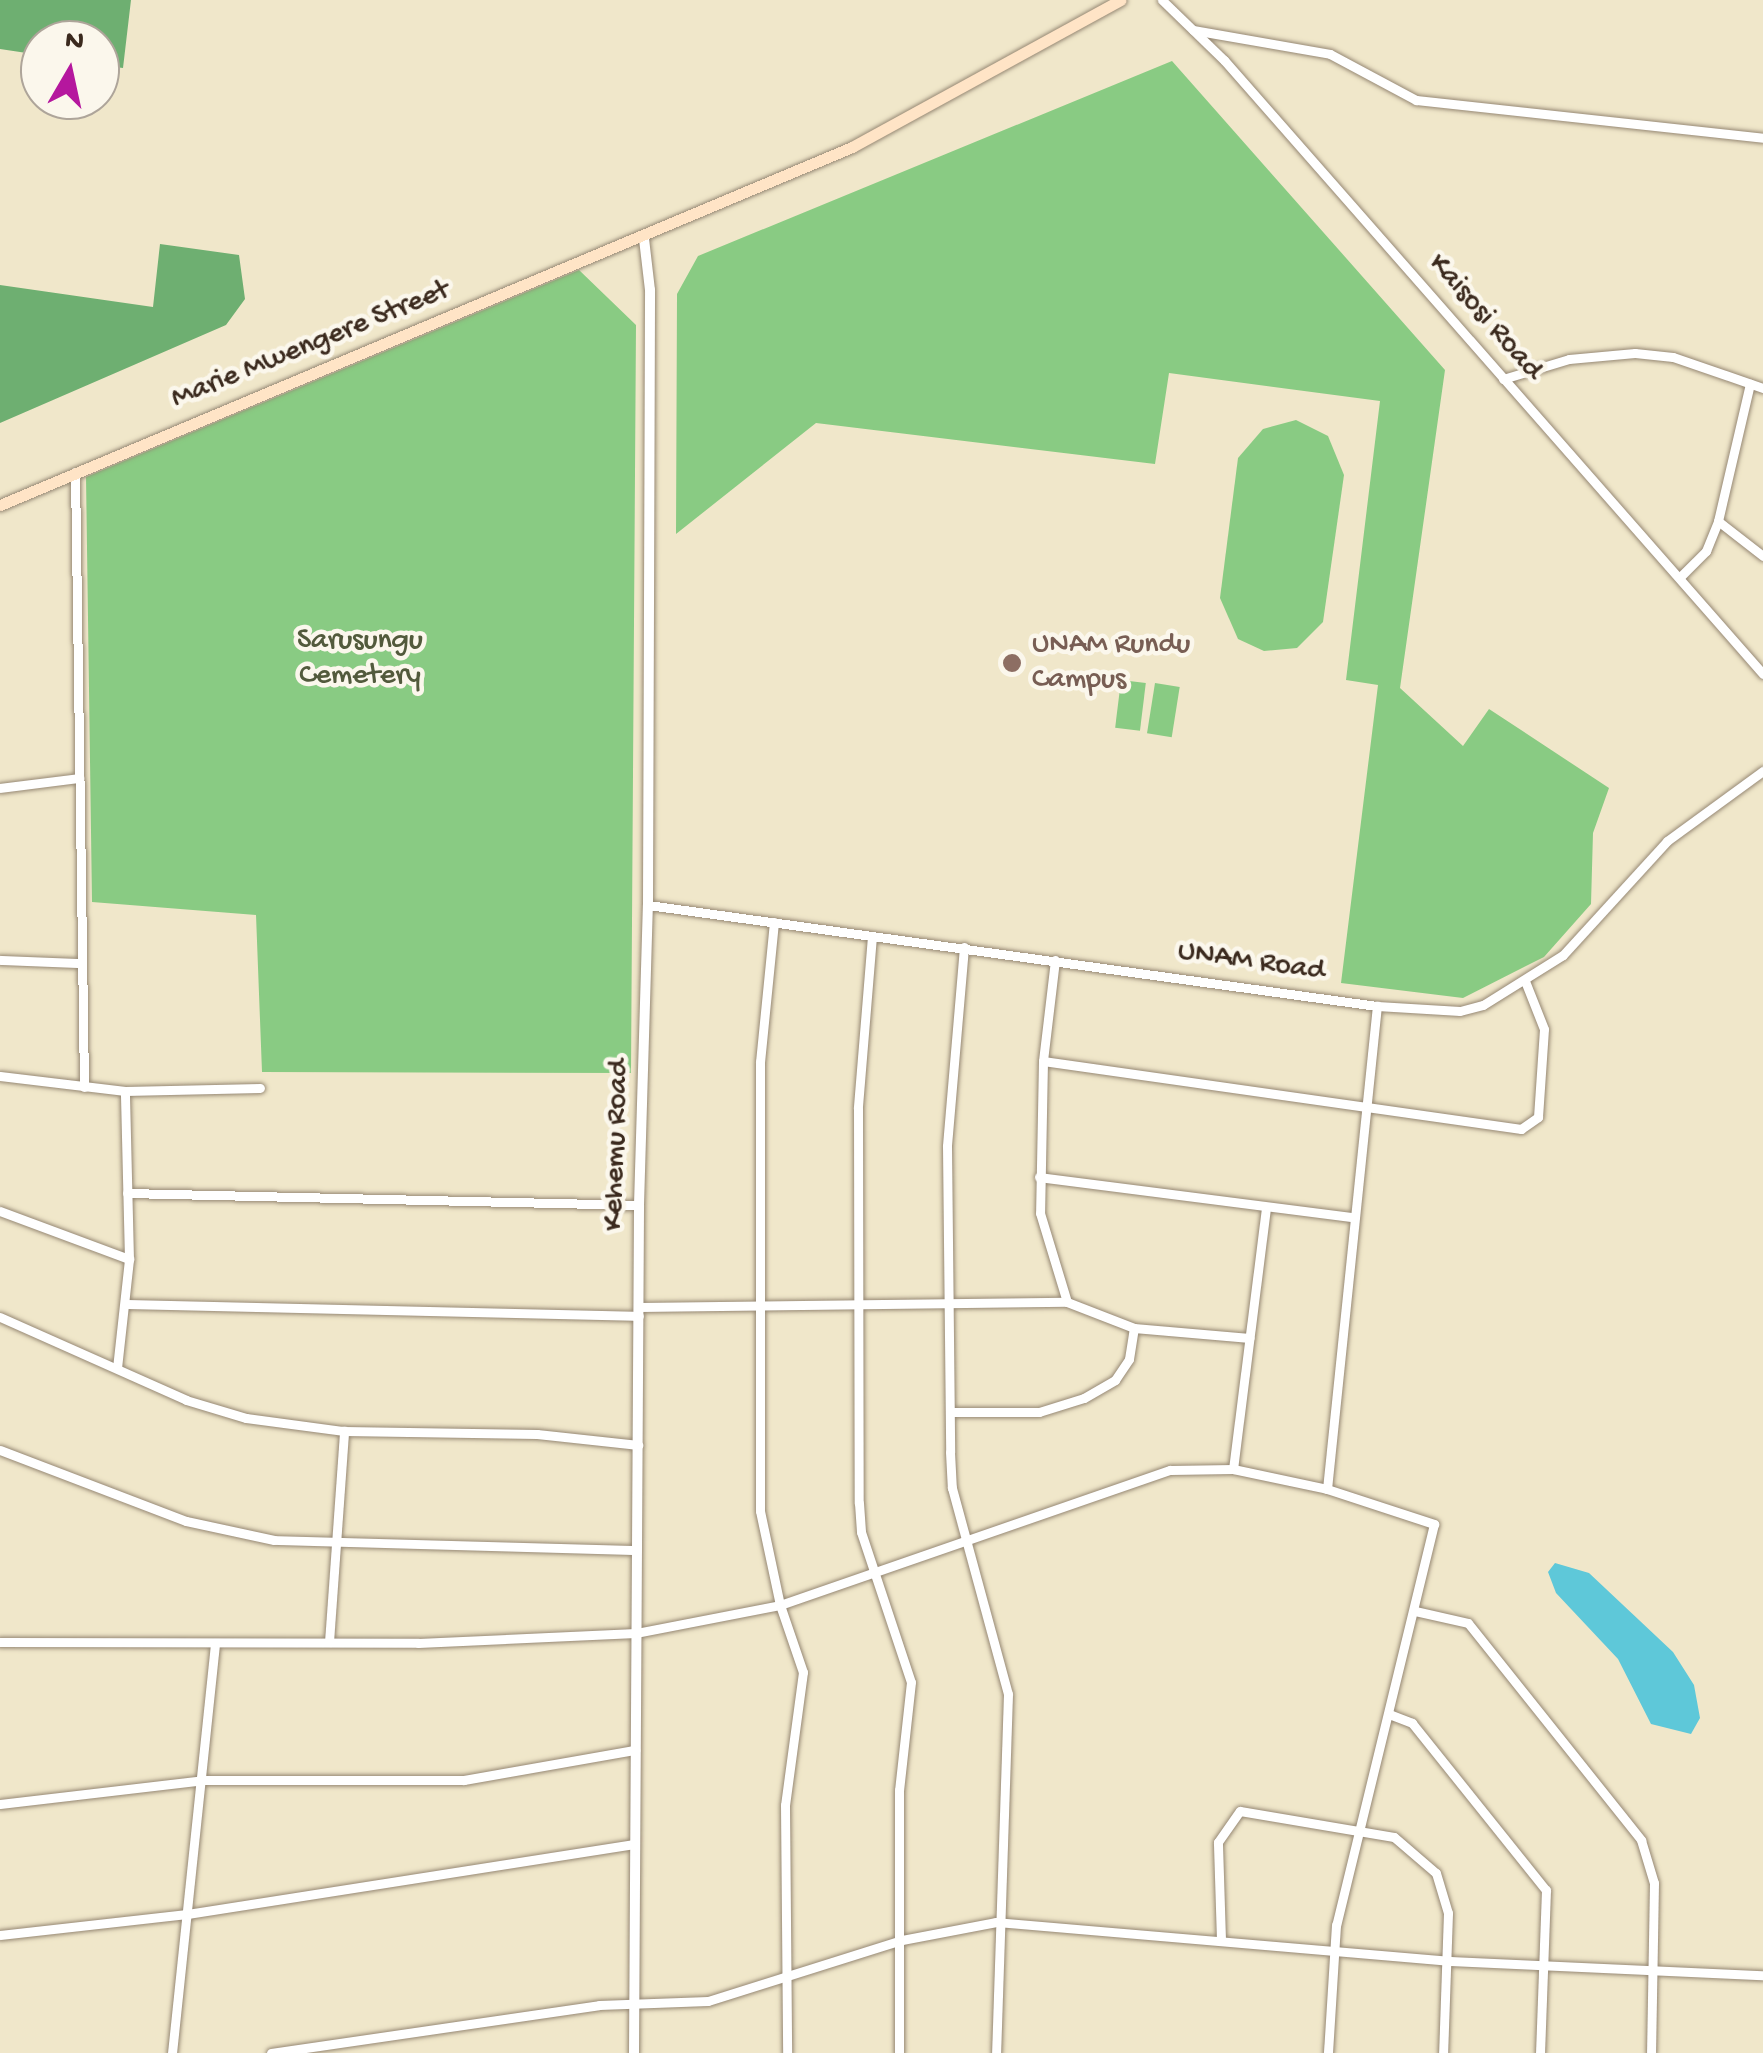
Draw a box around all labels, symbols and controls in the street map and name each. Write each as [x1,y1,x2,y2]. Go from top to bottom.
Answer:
north arrow [20,20,120,120]
text: N [63,24,86,60]
street label: Kaisosi Road [1419,247,1549,389]
street label: Marie Mwengere Street [167,274,455,418]
park label: Sarusungu Cemetery [297,624,423,694]
place label: UNAM Rundu Campus [1032,628,1190,698]
marker: UNAM Rundu Campus [1001,652,1023,674]
street label: UNAM Road [1175,935,1327,991]
street label: Kehemu Road [597,1059,639,1231]

